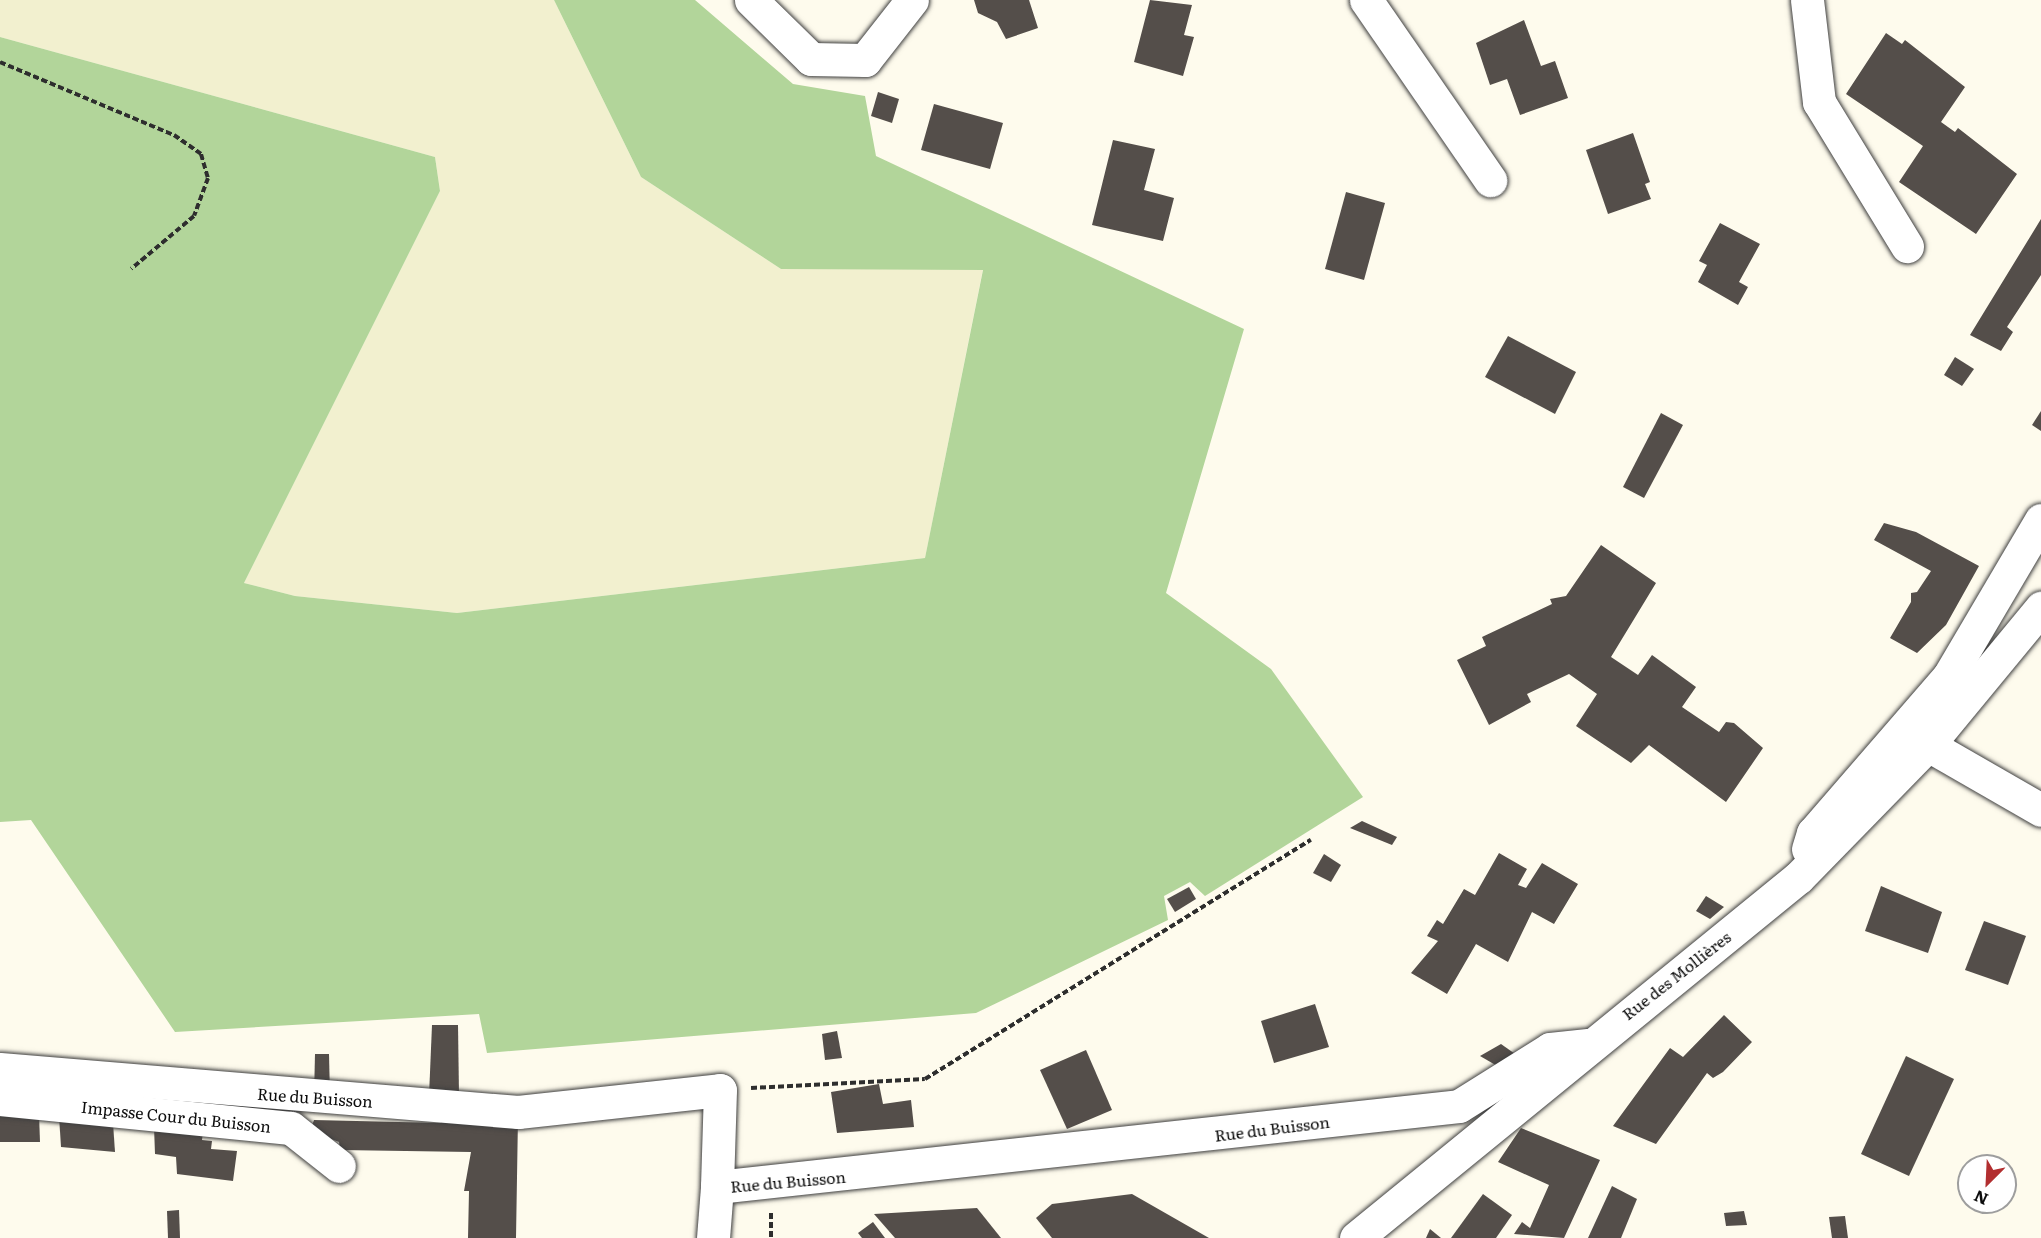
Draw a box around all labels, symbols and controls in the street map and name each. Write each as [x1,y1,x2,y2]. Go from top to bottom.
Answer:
street label: Rue des Mollières [1618,927,1734,1023]
street label: Rue du Buisson [257,1083,373,1111]
street label: Impasse Cour du Buisson [80,1096,272,1136]
street label: Rue du Buisson [1213,1111,1331,1145]
north arrow [1957,1154,2017,1214]
street label: Rue du Buisson [730,1166,846,1196]
text: N [1969,1185,1992,1212]

